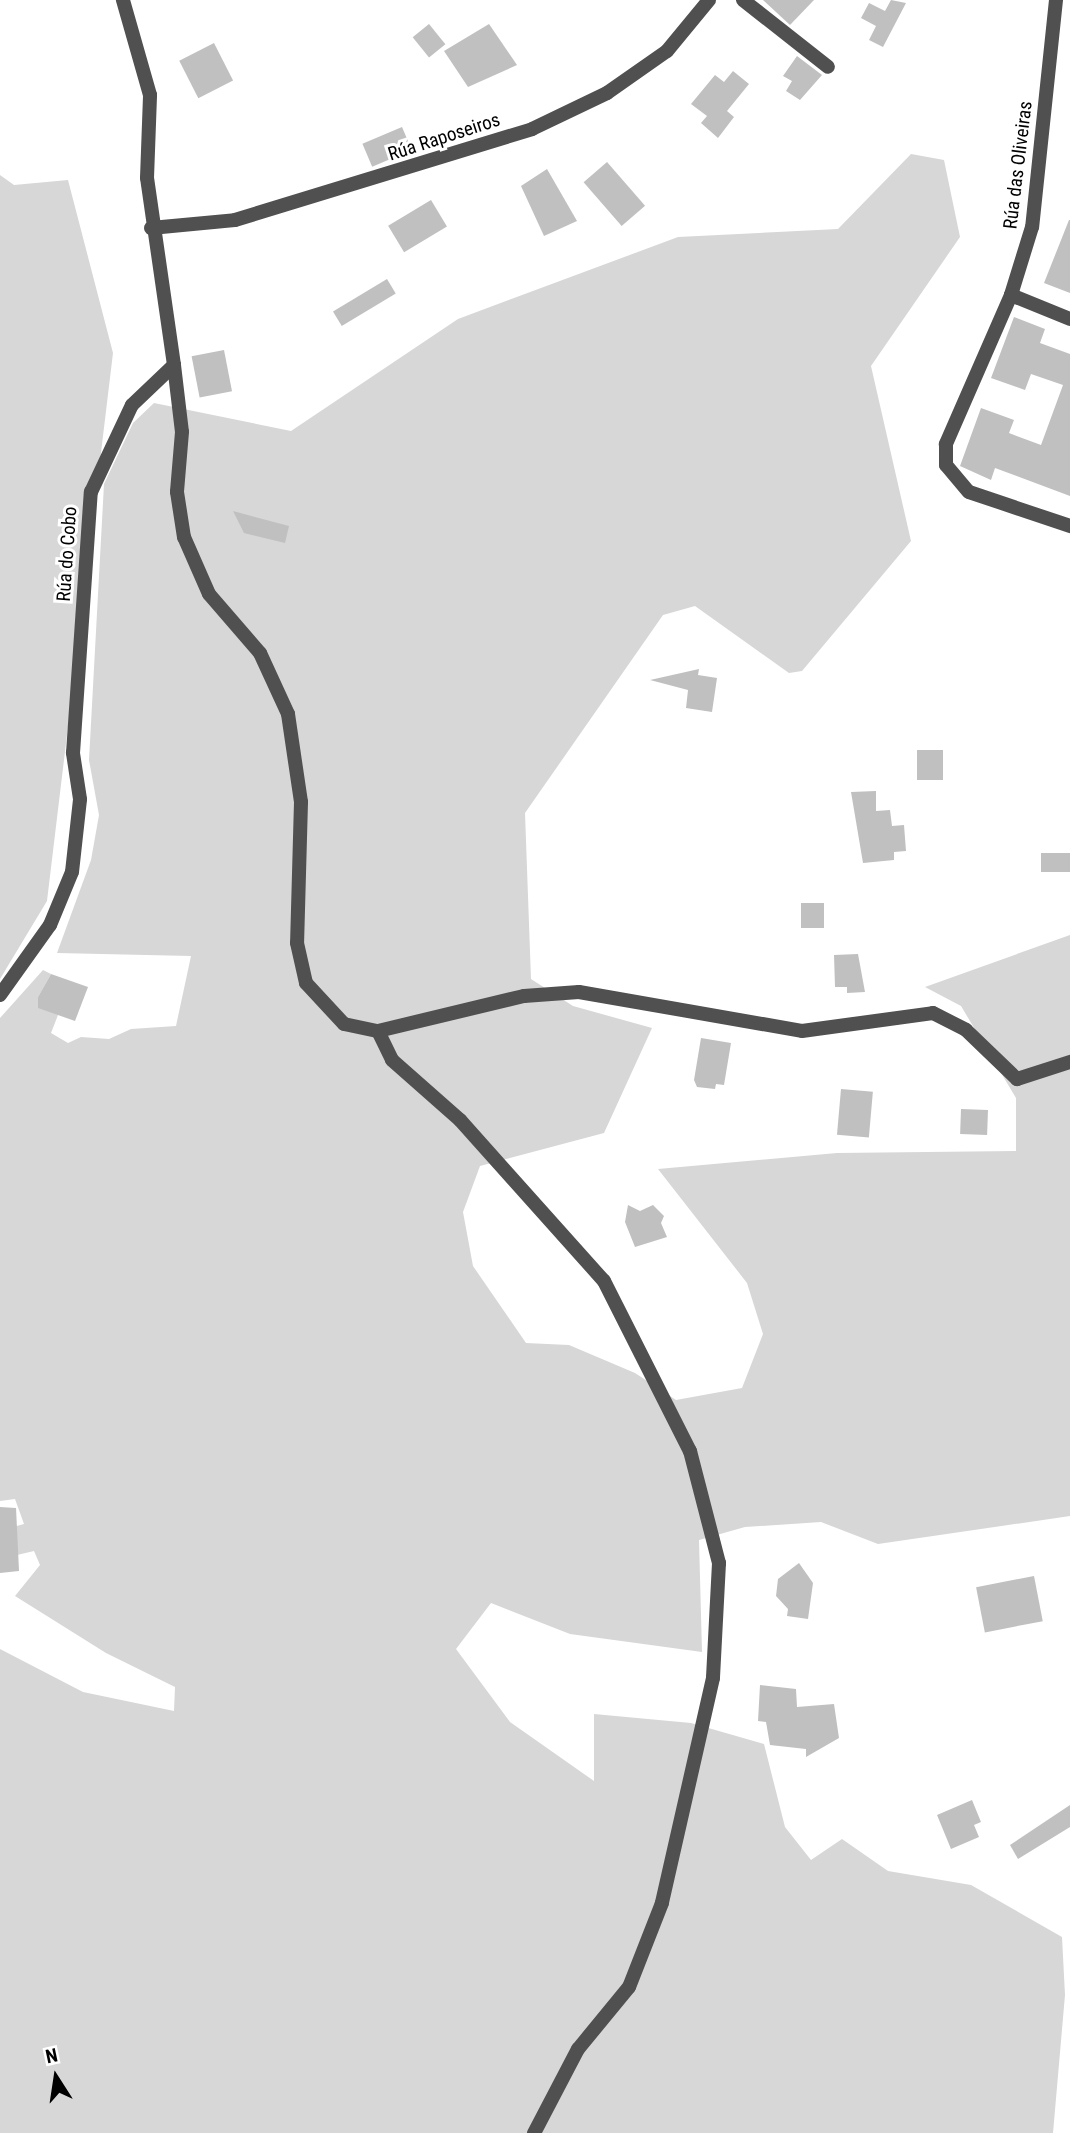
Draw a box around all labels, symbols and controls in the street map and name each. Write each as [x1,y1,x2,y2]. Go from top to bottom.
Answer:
street label: Rúa das Oliveiras [999,100,1037,230]
street label: Rúa Raposeiros [385,108,503,166]
street label: Rúa do Cobo [52,506,82,602]
north arrow [21,2042,91,2112]
text: N [43,2044,60,2068]

